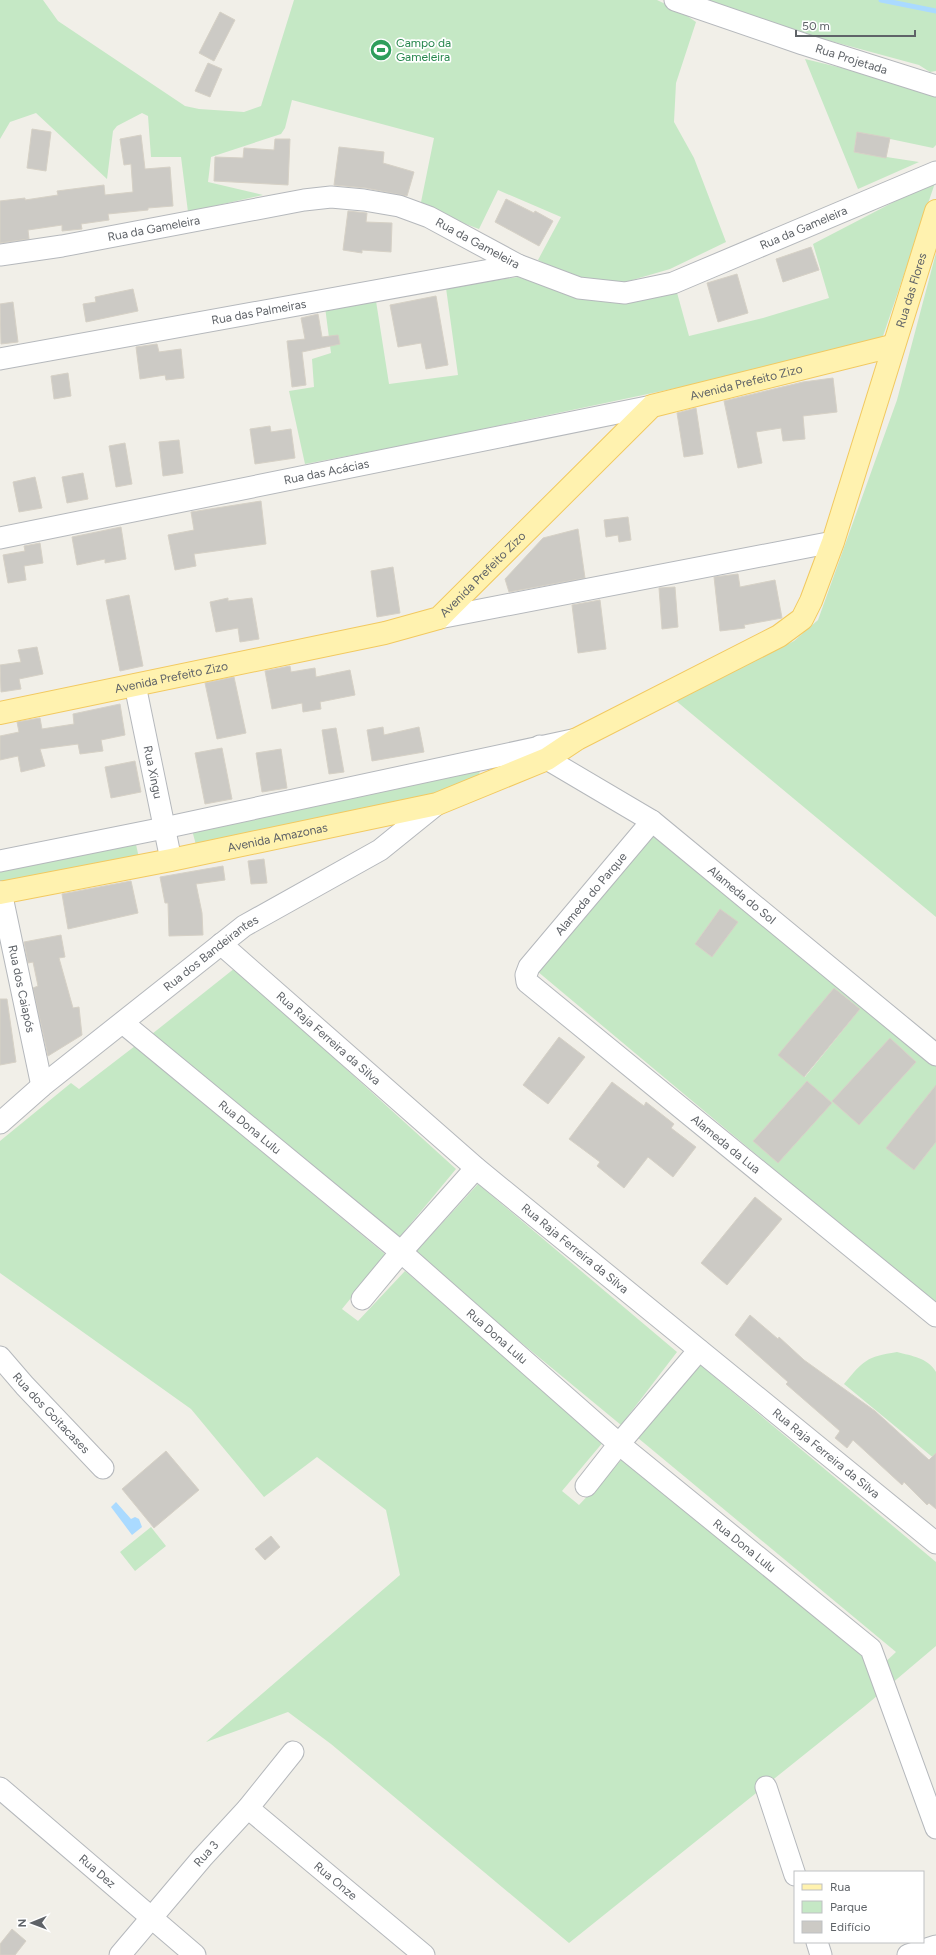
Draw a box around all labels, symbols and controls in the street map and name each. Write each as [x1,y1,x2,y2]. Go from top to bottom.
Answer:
scale bar [796,12,915,38]
text: 50 m [802,19,830,33]
place label: Campo da Gameleira [396,36,451,64]
sports icon: Campo da Gameleira [368,37,394,63]
street label: Rua Projetada [813,41,889,77]
street label: Rua da Gameleira [758,203,849,253]
street label: Rua da Gameleira [106,213,201,244]
street label: Rua da Gameleira [433,215,522,272]
street label: Rua das Flores [893,251,930,329]
street label: Rua das Palmeiras [210,297,308,327]
street label: Avenida Prefeito Zizo [689,362,804,403]
street label: Rua das Acácias [282,456,371,487]
street label: Avenida Prefeito Zizo [437,529,529,620]
street label: Avenida Prefeito Zizo [113,659,229,696]
street label: Rua Xingu [141,744,165,800]
street label: Avenida Amazonas [226,820,329,855]
street label: Alameda do Parque [552,849,630,938]
street label: Alameda do Sol [705,863,779,927]
street label: Rua dos Bandeirantes [161,912,261,994]
street label: Rua dos Caiapós [5,944,38,1034]
street label: Rua Raja Ferreira da Silva [273,989,383,1088]
street label: Rua Dona Lulu [216,1098,284,1157]
street label: Alameda da Lua [688,1112,763,1177]
street label: Rua Raja Ferreira da Silva [518,1201,631,1296]
street label: Rua Dona Lulu [464,1306,530,1367]
street label: Rua dos Goitacases [10,1370,93,1457]
street label: Rua Raja Ferreira da Silva [770,1406,882,1501]
street label: Rua Dona Lulu [710,1516,778,1575]
street label: Rua 3 [191,1838,221,1869]
street label: Rua Dez [76,1852,119,1891]
street label: Rua Onze [311,1859,360,1903]
legend [794,1871,924,1943]
text: Rua [830,1880,850,1894]
text: Parque [830,1900,868,1914]
north arrow [12,1903,52,1943]
text: N [16,1919,29,1928]
text: Edifício [830,1920,870,1934]

